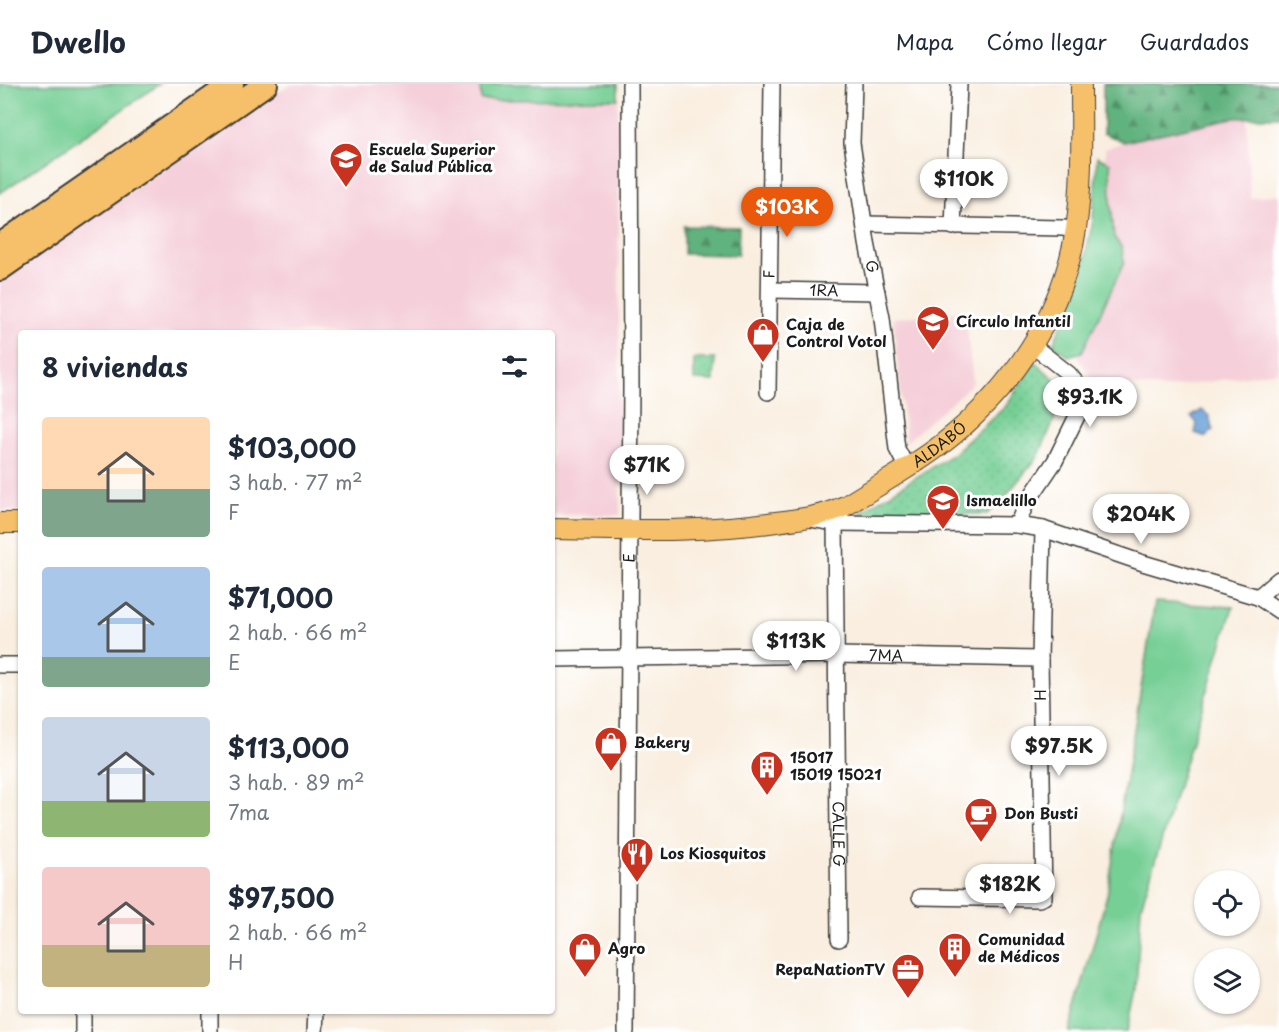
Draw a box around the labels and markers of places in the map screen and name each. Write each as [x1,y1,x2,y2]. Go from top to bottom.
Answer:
place label: Escuela Superior de Salud Pública [369,137,496,177]
school or university icon: Escuela Superior de Salud Pública [328,141,364,188]
pin: $110K [922,159,1006,210]
pin: $103K [745,187,829,238]
school or university icon: Círculo Infantil [915,304,951,351]
place label: Círculo Infantil [956,309,1071,332]
place label: Caja de Control Votol [786,312,887,352]
shop icon: Caja de Control Votol [745,316,781,363]
pin: $93.1K [1041,377,1139,428]
pin: $71K [611,445,683,496]
school or university icon: Ismaelillo [925,483,961,530]
place label: Ismaelillo [966,488,1037,511]
pin: $204K [1099,494,1183,545]
pin: $113K [754,621,838,672]
shop icon: Bakery [593,725,629,772]
pin: $97.5K [1010,726,1108,777]
place label: Bakery [634,730,690,753]
place label: 15017 15019 15021 [790,745,881,785]
building icon: 15017 15019 15021 [749,749,785,796]
cafe icon: Don Busti [963,796,999,843]
place label: Don Busti [1004,801,1079,824]
restaurant icon: Los Kiosquitos [619,836,655,883]
place label: Los Kiosquitos [660,841,766,864]
pin: $182K [968,864,1052,915]
place label: Comunidad de Médicos [978,927,1065,967]
shop icon: Agro [567,931,603,978]
building icon: Comunidad de Médicos [937,931,973,978]
place label: Agro [608,936,645,959]
office icon: RepaNationTV [890,952,926,999]
place label: RepaNationTV [775,957,885,980]

